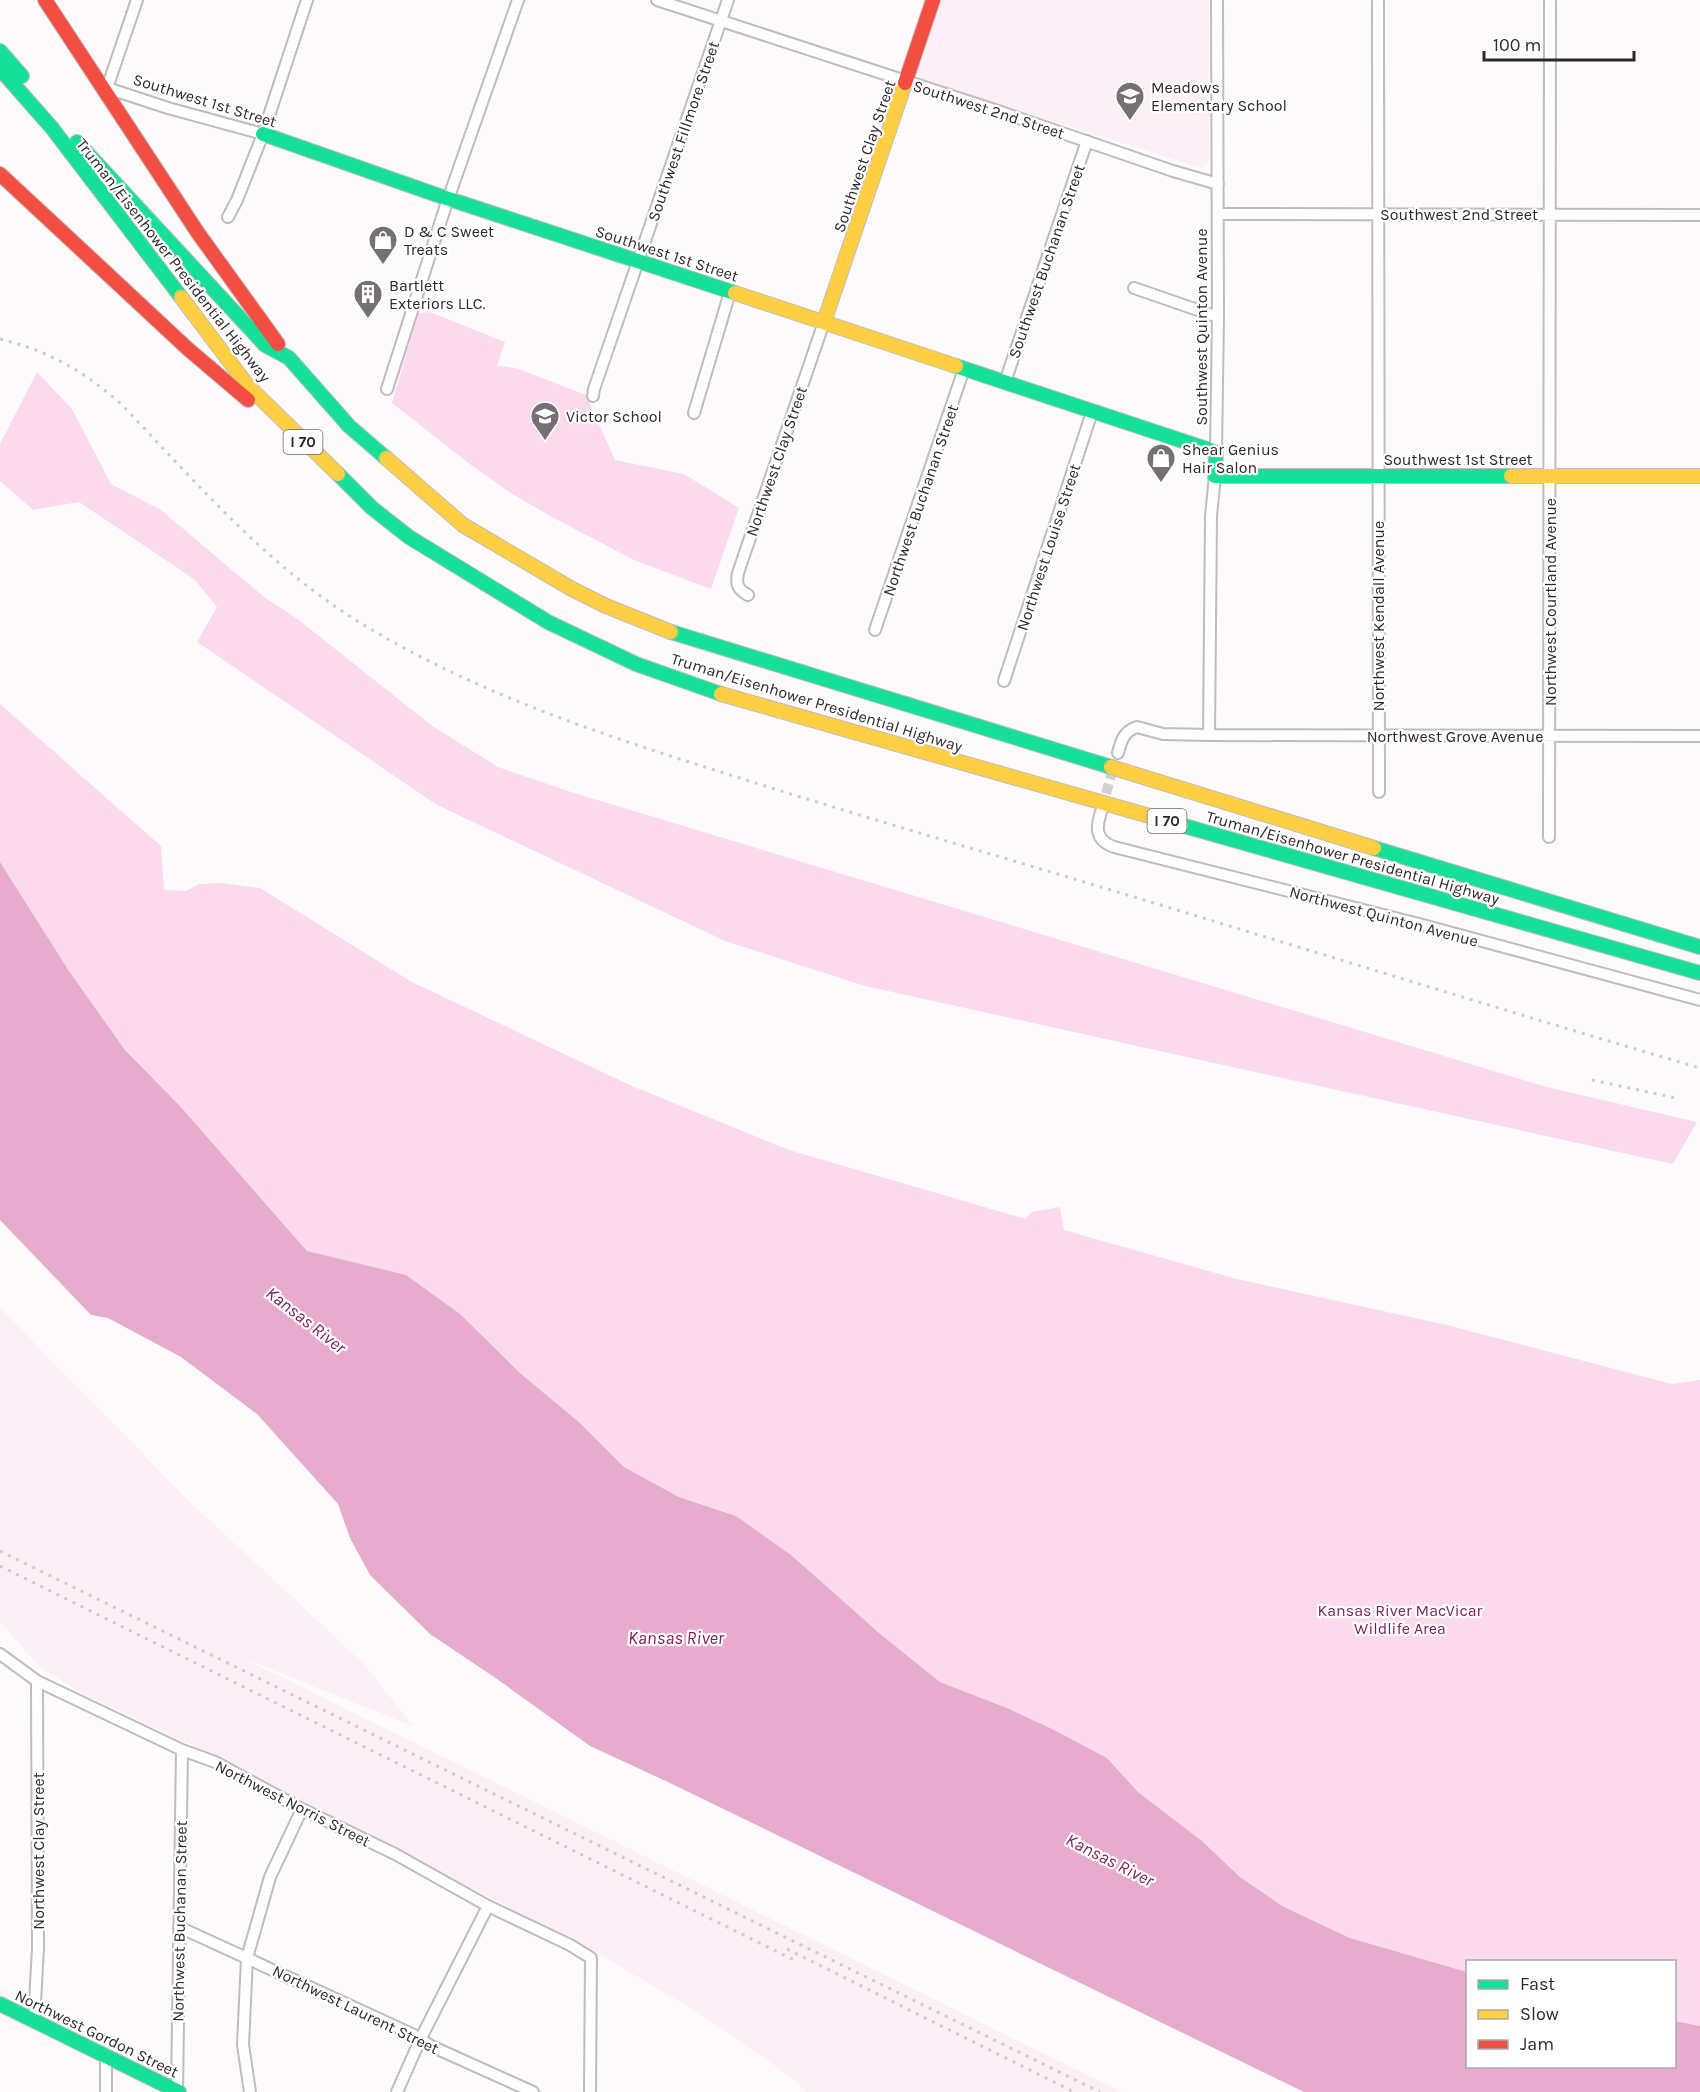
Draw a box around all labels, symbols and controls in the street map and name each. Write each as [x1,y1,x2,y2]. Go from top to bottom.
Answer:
scale bar [1484,24,1634,62]
text: 100 m [1493,34,1541,56]
street label: Southwest Fillmore Street [644,39,723,224]
street label: Southwest 1st Street [131,70,279,131]
street label: Southwest 2nd Street [911,76,1067,143]
street label: Southwest Clay Street [829,77,900,235]
place label: Meadows Elementary School [1151,78,1287,115]
school or university icon: Meadows Elementary School [1114,80,1146,122]
street label: Truman/Eisenhower Presidential Highway [73,135,275,386]
street label: Southwest Buchanan Street [1004,162,1089,361]
street label: Southwest 2nd Street [1380,205,1538,224]
street label: Southwest 1st Street [593,221,741,286]
place label: D & C Sweet Treats [404,222,494,259]
shop icon: D & C Sweet Treats [367,224,399,266]
street label: Southwest Quinton Avenue [1192,228,1211,426]
place label: Bartlett Exteriors LLC. [389,276,485,313]
building icon: Bartlett Exteriors LLC. [352,278,384,320]
street label: Northwest Clay Street [742,384,811,539]
school or university icon: Victor School [529,400,561,442]
street label: Northwest Buchanan Street [879,402,962,598]
place label: Victor School [566,407,662,426]
road number: I 70 [284,430,322,454]
place label: Shear Genius Hair Salon [1182,440,1279,477]
shop icon: Shear Genius Hair Salon [1145,442,1177,484]
street label: Southwest 1st Street [1383,450,1533,469]
street label: Northwest Louise Street [1013,461,1084,633]
street label: Northwest Courtland Avenue [1541,498,1560,706]
street label: Northwest Kendall Avenue [1369,521,1388,711]
street label: Truman/Eisenhower Presidential Highway [669,649,965,756]
street label: Northwest Grove Avenue [1367,727,1543,746]
street label: Truman/Eisenhower Presidential Highway [1204,806,1502,909]
road number: I 70 [1148,809,1186,833]
street label: Northwest Quinton Avenue [1287,882,1480,951]
water label: Kansas River [261,1282,351,1359]
park label: Kansas River MacVicar Wildlife Area [1318,1601,1483,1638]
water label: Kansas River [628,1627,725,1649]
street label: Northwest Norris Street [212,1756,373,1851]
street label: Northwest Clay Street [29,1772,48,1930]
street label: Northwest Buchanan Street [168,1820,191,2022]
water label: Kansas River [1062,1828,1159,1892]
legend [1466,1960,1676,2068]
street label: Northwest Laurent Street [270,1961,442,2058]
text: Fast [1520,1973,1555,1995]
street label: Northwest Gordon Street [12,1986,182,2081]
text: Slow [1520,2003,1559,2025]
text: Jam [1520,2033,1554,2055]

